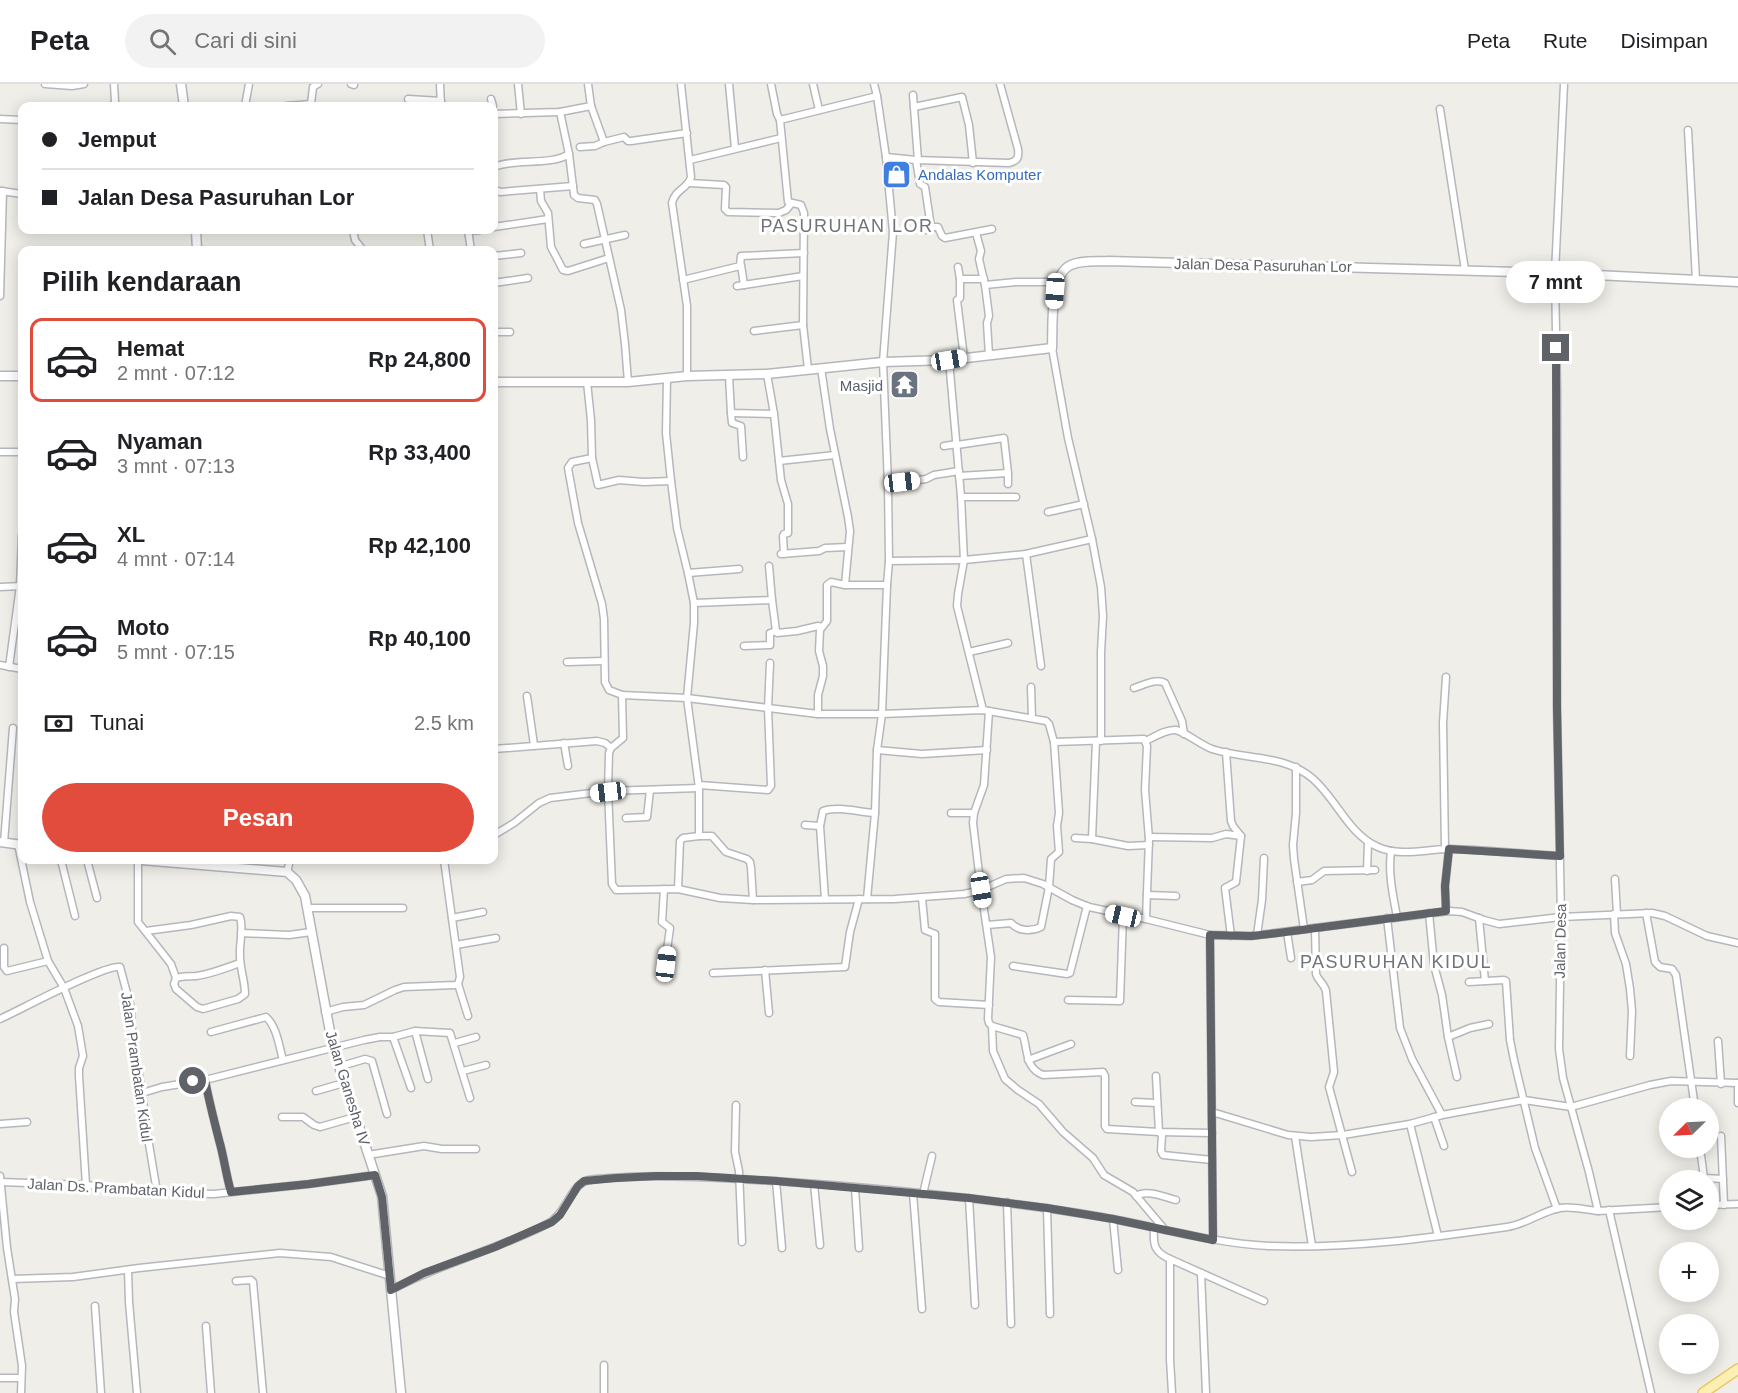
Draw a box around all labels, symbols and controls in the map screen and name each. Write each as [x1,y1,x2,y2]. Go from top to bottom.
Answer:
search box [125,14,545,68]
text: Peta [30,25,89,56]
icon: search [146,25,179,58]
text: Cari di sini [194,28,297,53]
text: Peta [1467,29,1510,52]
text: Rute [1543,29,1587,52]
text: Disimpan [1620,29,1708,52]
text: Jemput [78,127,156,152]
shop icon: Andalas Komputer [881,158,913,190]
place label: Andalas Komputer [918,166,1041,183]
text: Jalan Desa Pasuruhan Lor [78,185,354,210]
district label: PASURUHAN LOR [760,216,934,236]
street label: Jalan Desa Pasuruhan Lor [1174,255,1352,275]
callout: 7 mnt [1506,261,1606,303]
text: Pilih kendaraan [42,267,242,297]
text: 7 mnt [1529,271,1582,293]
car [1045,272,1065,310]
icon: car [45,333,99,387]
route end [1542,334,1569,361]
text: Hemat [117,336,184,361]
text: Rp 24,800 [368,347,471,372]
car [930,348,968,372]
text: 2 mnt · 07:12 [117,362,235,384]
temple icon: Masjid [888,369,920,401]
place label: Masjid [840,377,883,394]
icon: car [45,426,99,480]
text: Nyaman [117,429,203,454]
text: Rp 33,400 [368,440,471,465]
text: 3 mnt · 07:13 [117,455,235,477]
car [883,471,921,493]
icon: car [45,519,99,573]
text: XL [117,522,145,547]
text: Rp 42,100 [368,533,471,558]
text: 4 mnt · 07:14 [117,548,235,570]
icon: car [45,612,99,666]
text: Moto [117,615,170,640]
text: Rp 40,100 [368,626,471,651]
text: 5 mnt · 07:15 [117,641,235,663]
icon: cash [42,707,75,740]
text: Tunai [90,710,144,735]
text: 2.5 km [414,712,474,734]
car [589,781,627,803]
button: Pesan [42,783,474,852]
car [969,871,993,909]
car [1103,903,1143,929]
street label: Jalan Desa [1551,903,1569,979]
car [655,945,677,983]
district label: PASURUHAN KIDUL [1300,952,1492,972]
street label: Jalan Prambatan Kidul [118,991,156,1143]
street label: Jalan Ganesha IV [322,1028,374,1148]
route start [179,1067,206,1094]
north arrow [1659,1098,1719,1158]
map controls [1659,1098,1719,1374]
button: layers [1659,1170,1719,1230]
street label: Jalan Ds. Prambatan Kidul [27,1175,205,1201]
button: + [1659,1242,1719,1302]
button: − [1659,1314,1719,1374]

